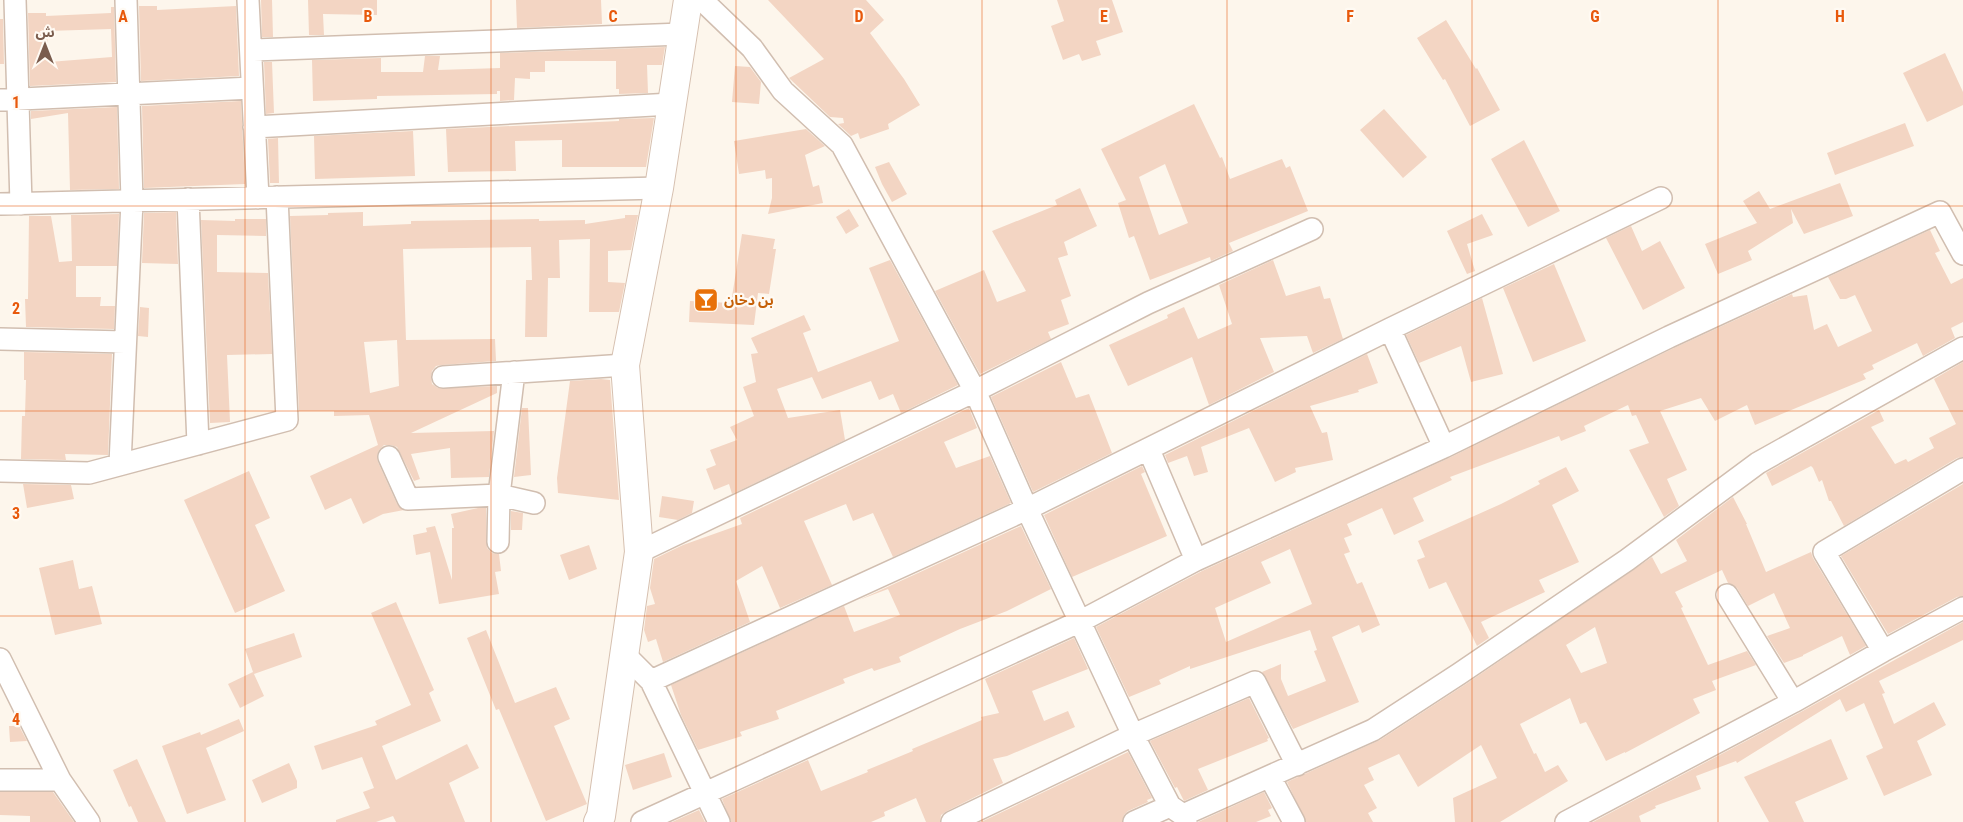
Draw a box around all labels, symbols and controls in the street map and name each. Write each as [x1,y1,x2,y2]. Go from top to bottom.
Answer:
text: A [118,7,128,26]
text: B [364,7,373,26]
text: C [608,7,618,26]
text: D [854,7,864,26]
text: E [1100,7,1108,26]
text: F [1346,7,1354,26]
text: G [1590,7,1600,26]
text: H [1835,7,1845,26]
north arrow [20,20,70,70]
text: ش [35,24,55,40]
text: 1 [12,93,20,112]
bar icon: بن دخان [693,287,719,313]
place label: بن دخان [724,292,774,308]
text: 2 [12,299,20,318]
text: 3 [12,504,20,523]
text: 4 [12,710,20,729]

